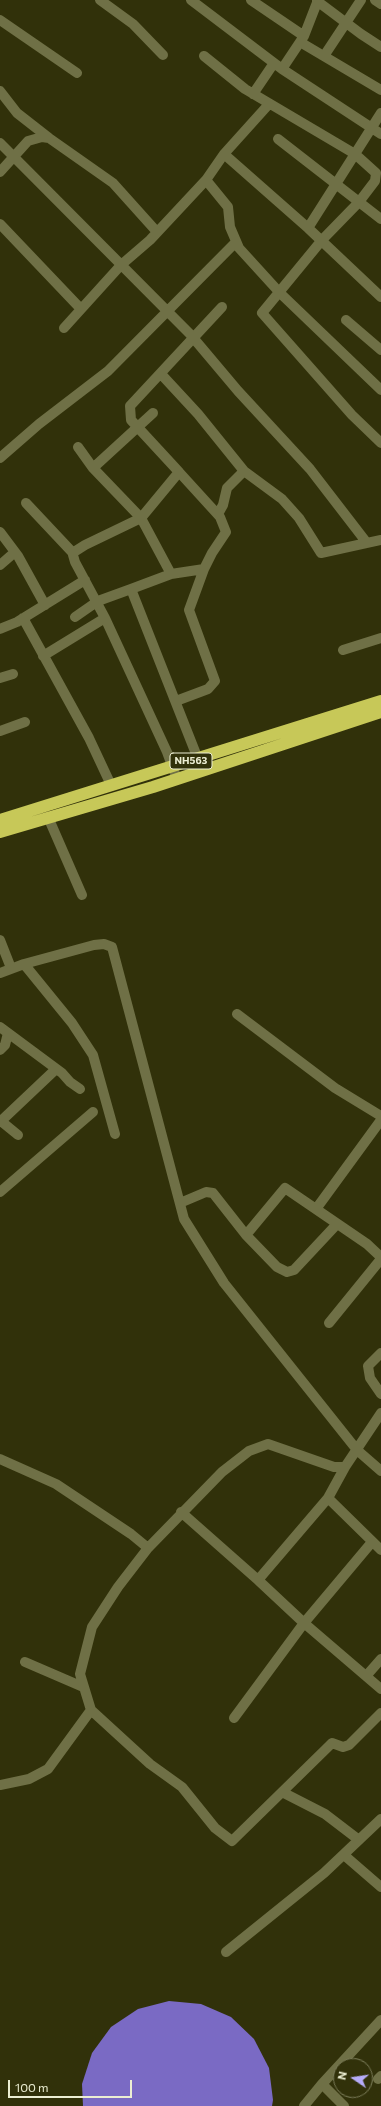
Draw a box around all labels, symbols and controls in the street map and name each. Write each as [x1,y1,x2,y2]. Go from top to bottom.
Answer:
road number: NH563 [170,753,212,769]
north arrow [333,2058,373,2098]
text: N [335,2070,349,2081]
scale bar [10,2072,134,2098]
text: 100 m [15,2080,49,2094]

